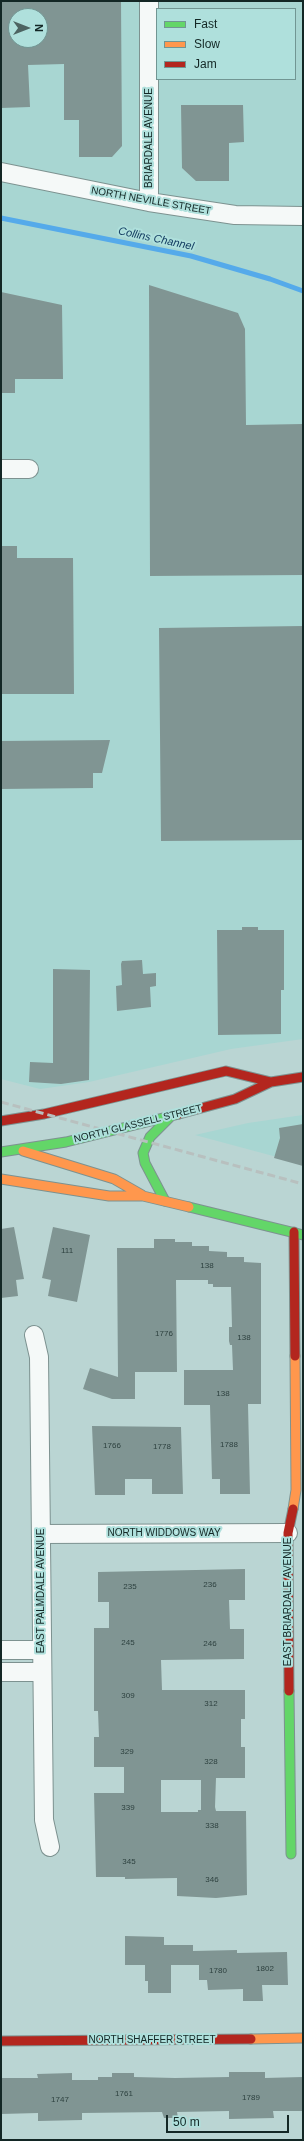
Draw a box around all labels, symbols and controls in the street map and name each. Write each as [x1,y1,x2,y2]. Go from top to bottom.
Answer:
north arrow [8,8,48,48]
legend [156,8,296,80]
text: Fast [194,17,217,31]
text: N [33,24,45,32]
text: Slow [194,37,220,51]
text: Jam [194,57,217,71]
street label: BRIARDALE AVENUE [143,88,155,188]
street label: NORTH NEVILLE STREET [90,185,212,217]
water label: Collins Channel [117,225,195,253]
street label: NORTH GLASSELL STREET [73,1102,203,1146]
house number: 111 [61,1246,73,1256]
house number: 138 [200,1261,214,1271]
house number: 1776 [155,1329,173,1339]
house number: 138 [237,1333,251,1343]
house number: 138 [216,1389,230,1399]
house number: 1788 [220,1440,238,1450]
house number: 1766 [103,1441,121,1451]
house number: 1778 [153,1442,171,1452]
street label: NORTH WIDDOWS WAY [107,1527,221,1539]
street label: EAST PALMDALE AVENUE [35,1529,47,1653]
street label: EAST BRIARDALE AVENUE [282,1538,294,1666]
house number: 236 [203,1580,217,1590]
house number: 235 [123,1582,137,1592]
house number: 245 [121,1638,135,1648]
house number: 246 [203,1639,217,1649]
house number: 309 [121,1691,135,1701]
house number: 312 [204,1699,218,1709]
house number: 329 [120,1747,134,1757]
house number: 328 [204,1757,218,1767]
house number: 339 [121,1803,135,1813]
house number: 338 [205,1821,219,1831]
house number: 345 [122,1857,136,1867]
house number: 346 [205,1875,219,1885]
house number: 1802 [256,1964,274,1974]
house number: 1780 [209,1966,227,1976]
street label: NORTH SHAFFER STREET [88,2034,216,2046]
house number: 1761 [115,2089,133,2099]
house number: 1789 [242,2093,260,2103]
house number: 1747 [51,2095,69,2105]
scale bar [168,2107,291,2133]
text: 50 m [173,2115,200,2129]

